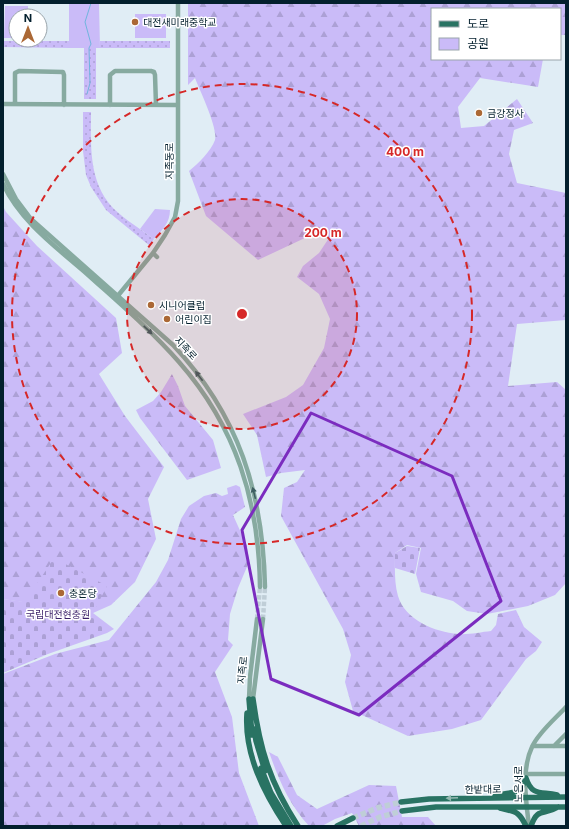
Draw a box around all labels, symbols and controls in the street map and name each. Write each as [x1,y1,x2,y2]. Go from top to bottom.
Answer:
north arrow [8,8,48,48]
legend [431,8,561,60]
text: N [24,11,32,25]
place label: 대전새미래중학교 [143,16,217,28]
text: 도로 [467,16,489,31]
marker: 대전새미래중학교 [130,17,140,27]
text: 공원 [467,36,489,51]
place label: 금강정사 [487,107,525,119]
marker: 금강정사 [474,108,484,118]
street label: 지족동로 [163,143,175,179]
text: 400 m [386,144,424,159]
text: 200 m [304,225,342,240]
place label: 시니어클럽 [159,299,205,311]
marker: 시니어클럽 [146,300,156,310]
centre of rings [235,307,249,321]
place label: 어린이집 [175,313,212,325]
marker: 어린이집 [162,314,172,324]
one-way arrow [143,325,153,335]
street label: 지족로 [172,334,200,362]
one-way arrow [195,371,203,382]
one-way arrow [251,487,257,499]
place label: 충혼당 [69,587,97,599]
marker: 충혼당 [56,588,66,598]
park label: 국립대전현충원 [26,608,90,620]
street label: 지족로 [235,656,249,684]
street label: 노은서로 [512,766,524,802]
street label: 한밭대로 [464,783,502,795]
one-way arrow [445,795,458,801]

